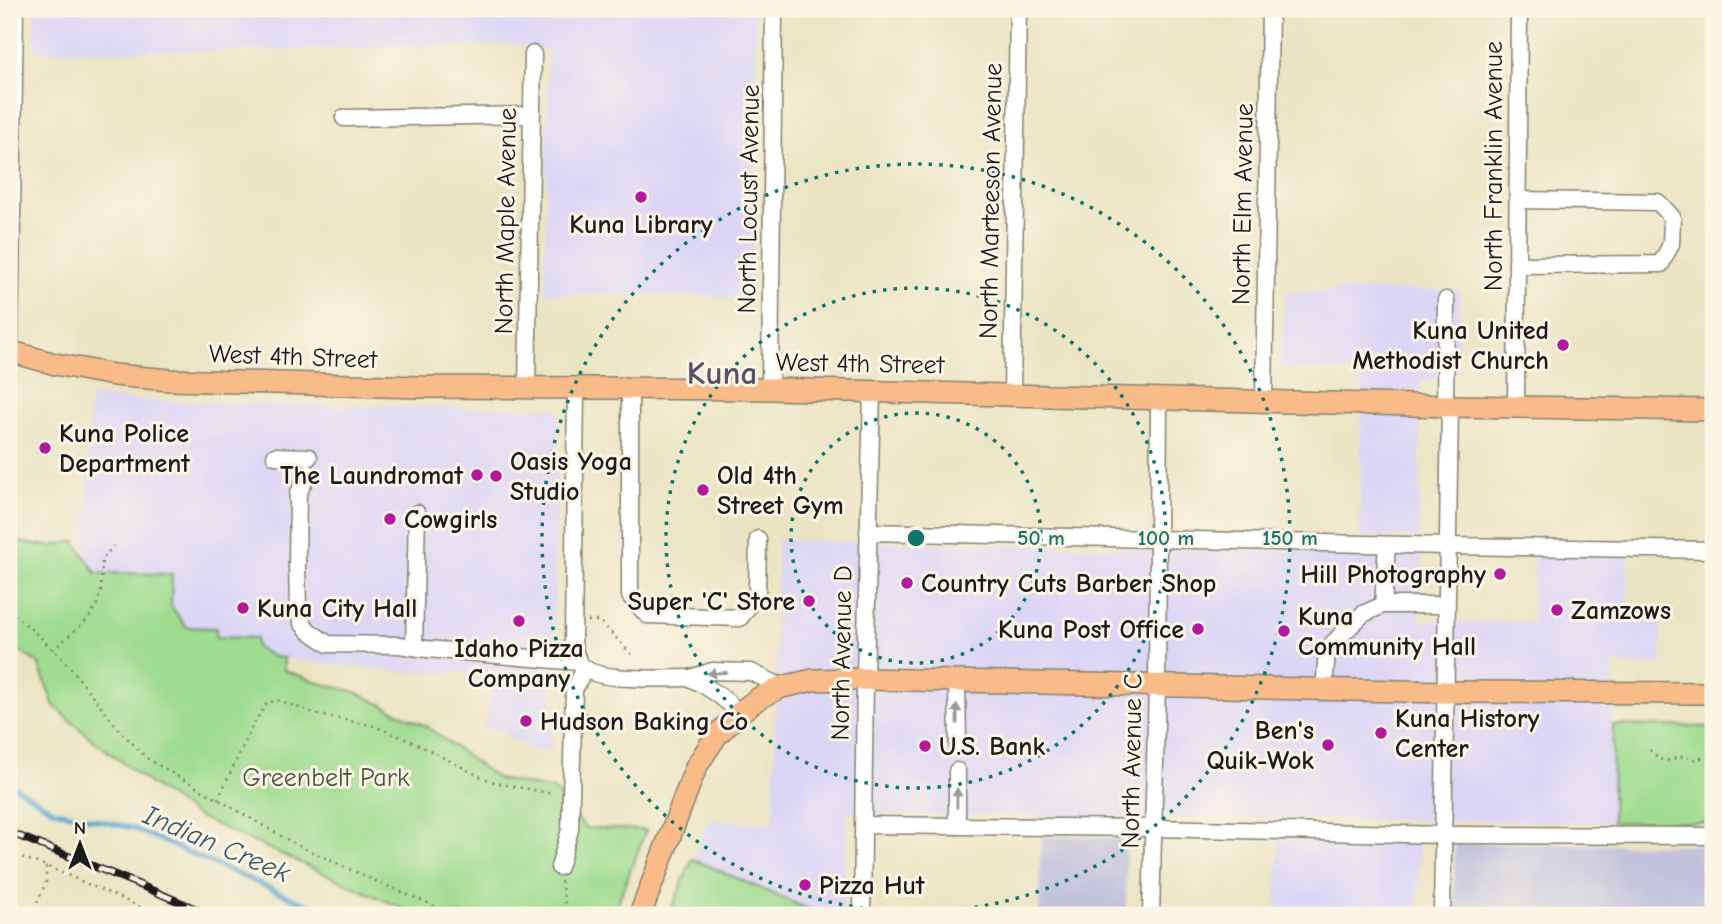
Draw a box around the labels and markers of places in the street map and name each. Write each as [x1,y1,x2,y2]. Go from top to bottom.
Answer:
marker: Kuna Library [633,189,649,205]
place label: Kuna Library [569,210,713,240]
place label: Kuna United Methodist Church [1352,316,1549,376]
marker: Kuna United Methodist Church [1555,337,1571,353]
place label: Kuna Police Department [59,419,190,479]
marker: Kuna Police Department [37,440,53,456]
place label: Oasis Yoga Studio [510,447,632,507]
place label: The Laundromat [280,461,463,491]
place label: Old 4th Street Gym [717,461,844,521]
marker: The Laundromat [469,467,485,483]
marker: Oasis Yoga Studio [488,468,504,484]
marker: Old 4th Street Gym [695,482,711,498]
place label: Cowgirls [404,505,497,535]
marker: Cowgirls [382,511,398,527]
centre of rings [904,526,928,550]
place label: Hill Photography [1300,560,1486,590]
marker: Hill Photography [1492,566,1508,582]
place label: Country Cuts Barber Shop [921,569,1216,599]
marker: Country Cuts Barber Shop [899,575,915,591]
place label: Super 'C' Store [628,587,795,617]
marker: Super 'C' Store [801,593,817,609]
place label: Kuna City Hall [257,594,417,624]
place label: Zamzows [1571,596,1671,626]
marker: Kuna City Hall [235,600,251,616]
place label: Kuna Community Hall [1298,602,1476,662]
marker: Zamzows [1549,602,1565,618]
marker: Idaho Pizza Company [511,613,527,629]
place label: Kuna Post Office [998,615,1184,645]
marker: Kuna Post Office [1190,621,1206,637]
marker: Kuna Community Hall [1276,623,1292,639]
place label: Idaho Pizza Company [454,634,584,694]
place label: Kuna History Center [1395,704,1539,764]
place label: Hudson Baking Co [540,707,748,737]
marker: Hudson Baking Co [518,713,534,729]
place label: Ben's Quik-Wok [1207,716,1314,776]
marker: Kuna History Center [1373,725,1389,741]
place label: U.S. Bank [939,732,1045,762]
marker: Ben's Quik-Wok [1320,737,1336,753]
marker: U.S. Bank [917,738,933,754]
place label: Pizza Hut [819,871,925,901]
marker: Pizza Hut [797,877,813,893]

